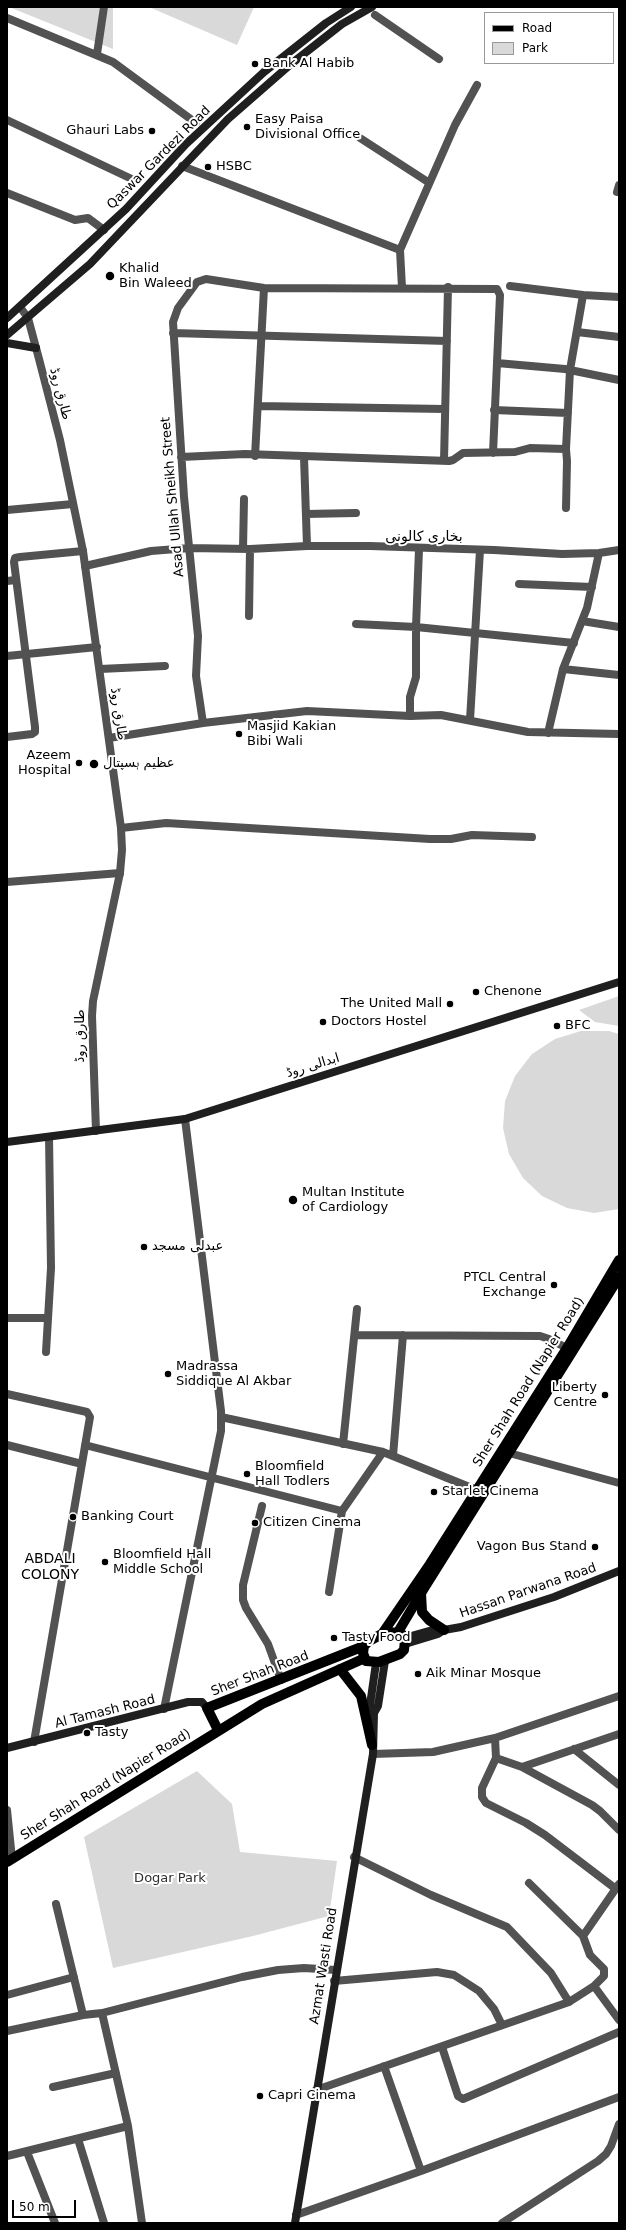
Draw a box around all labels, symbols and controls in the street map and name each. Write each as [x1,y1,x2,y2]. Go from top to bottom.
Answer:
legend [484,12,614,64]
text: Road [522,21,552,35]
text: Park [522,41,548,55]
place label: Bank Al Habib [263,56,354,72]
marker: Bank Al Habib [250,59,260,69]
street label: Qaswar Gardezi Road [104,103,214,213]
place label: Easy Paisa Divisional Office [255,112,360,143]
marker: Easy Paisa Divisional Office [242,122,252,132]
place label: Ghauri Labs [66,123,144,139]
marker: Ghauri Labs [147,126,157,136]
place label: HSBC [216,159,252,175]
marker: HSBC [203,162,213,172]
place label: Khalid Bin Waleed [119,261,192,292]
marker: Khalid Bin Waleed [104,270,116,282]
street label: طارق روڈ [46,366,74,422]
street label: Asad Ullah Sheikh Street [158,416,188,578]
district label: بخاری کالونی [385,529,463,545]
street label: طارق روڈ [107,687,129,741]
place label: Masjid Kakian Bibi Wali [247,719,336,750]
marker: Masjid Kakian Bibi Wali [234,729,244,739]
place label: Azeem Hospital [18,748,71,779]
place label: عظیم ہسپتال [103,756,175,772]
marker: Azeem Hospital [74,758,84,768]
marker: عظیم ہسپتال [88,758,100,770]
place label: Chenone [484,984,542,1000]
marker: Chenone [471,987,481,997]
place label: The United Mall [340,996,442,1012]
marker: The United Mall [445,999,455,1009]
street label: طارق روڈ [73,1009,89,1063]
place label: Doctors Hostel [331,1014,427,1030]
marker: Doctors Hostel [318,1017,328,1027]
place label: BFC [565,1018,590,1034]
marker: BFC [552,1021,562,1031]
street label: ابدالی روڈ [284,1051,342,1081]
place label: Multan Institute of Cardiology [302,1185,404,1216]
marker: Multan Institute of Cardiology [287,1194,299,1206]
place label: عبدلی مسجد [152,1239,223,1255]
marker: عبدلی مسجد [139,1242,149,1252]
place label: PTCL Central Exchange [463,1270,546,1301]
marker: PTCL Central Exchange [549,1280,559,1290]
street label: Sher Shah Road (Napier Road) [470,1294,588,1470]
place label: Madrassa Siddique Al Akbar [176,1359,291,1390]
marker: Madrassa Siddique Al Akbar [163,1369,173,1379]
place label: Liberty Centre [552,1380,597,1411]
marker: Liberty Centre [600,1390,610,1400]
place label: Bloomfield Hall Todlers [255,1459,330,1490]
marker: Bloomfield Hall Todlers [242,1469,252,1479]
place label: Starlet Cinema [442,1484,539,1500]
marker: Starlet Cinema [429,1487,439,1497]
place label: Banking Court [81,1509,174,1525]
marker: Banking Court [68,1512,78,1522]
place label: Citizen Cinema [263,1515,361,1531]
marker: Citizen Cinema [250,1518,260,1528]
place label: Vagon Bus Stand [477,1539,587,1555]
marker: Vagon Bus Stand [590,1542,600,1552]
place label: Bloomfield Hall Middle School [113,1547,211,1578]
district label: ABDALI COLONY [18,1551,82,1584]
marker: Bloomfield Hall Middle School [100,1557,110,1567]
street label: Hassan Parwana Road [458,1560,598,1622]
place label: Tasty Food [342,1630,411,1646]
marker: Tasty Food [329,1633,339,1643]
street label: Sher Shah Road [209,1648,311,1700]
place label: Aik Minar Mosque [426,1666,541,1682]
marker: Aik Minar Mosque [413,1669,423,1679]
street label: Al Tamash Road [53,1692,157,1732]
place label: Tasty [95,1725,128,1741]
street label: Sher Shah Road (Napier Road) [18,1726,194,1844]
marker: Tasty [82,1728,92,1738]
park label: Dogar Park [134,1871,206,1887]
street label: Azmat Wasti Road [307,1907,341,2025]
place label: Capri Cinema [268,2088,356,2104]
marker: Capri Cinema [255,2091,265,2101]
scale bar [14,2192,78,2218]
text: 50 m [19,2200,50,2214]

